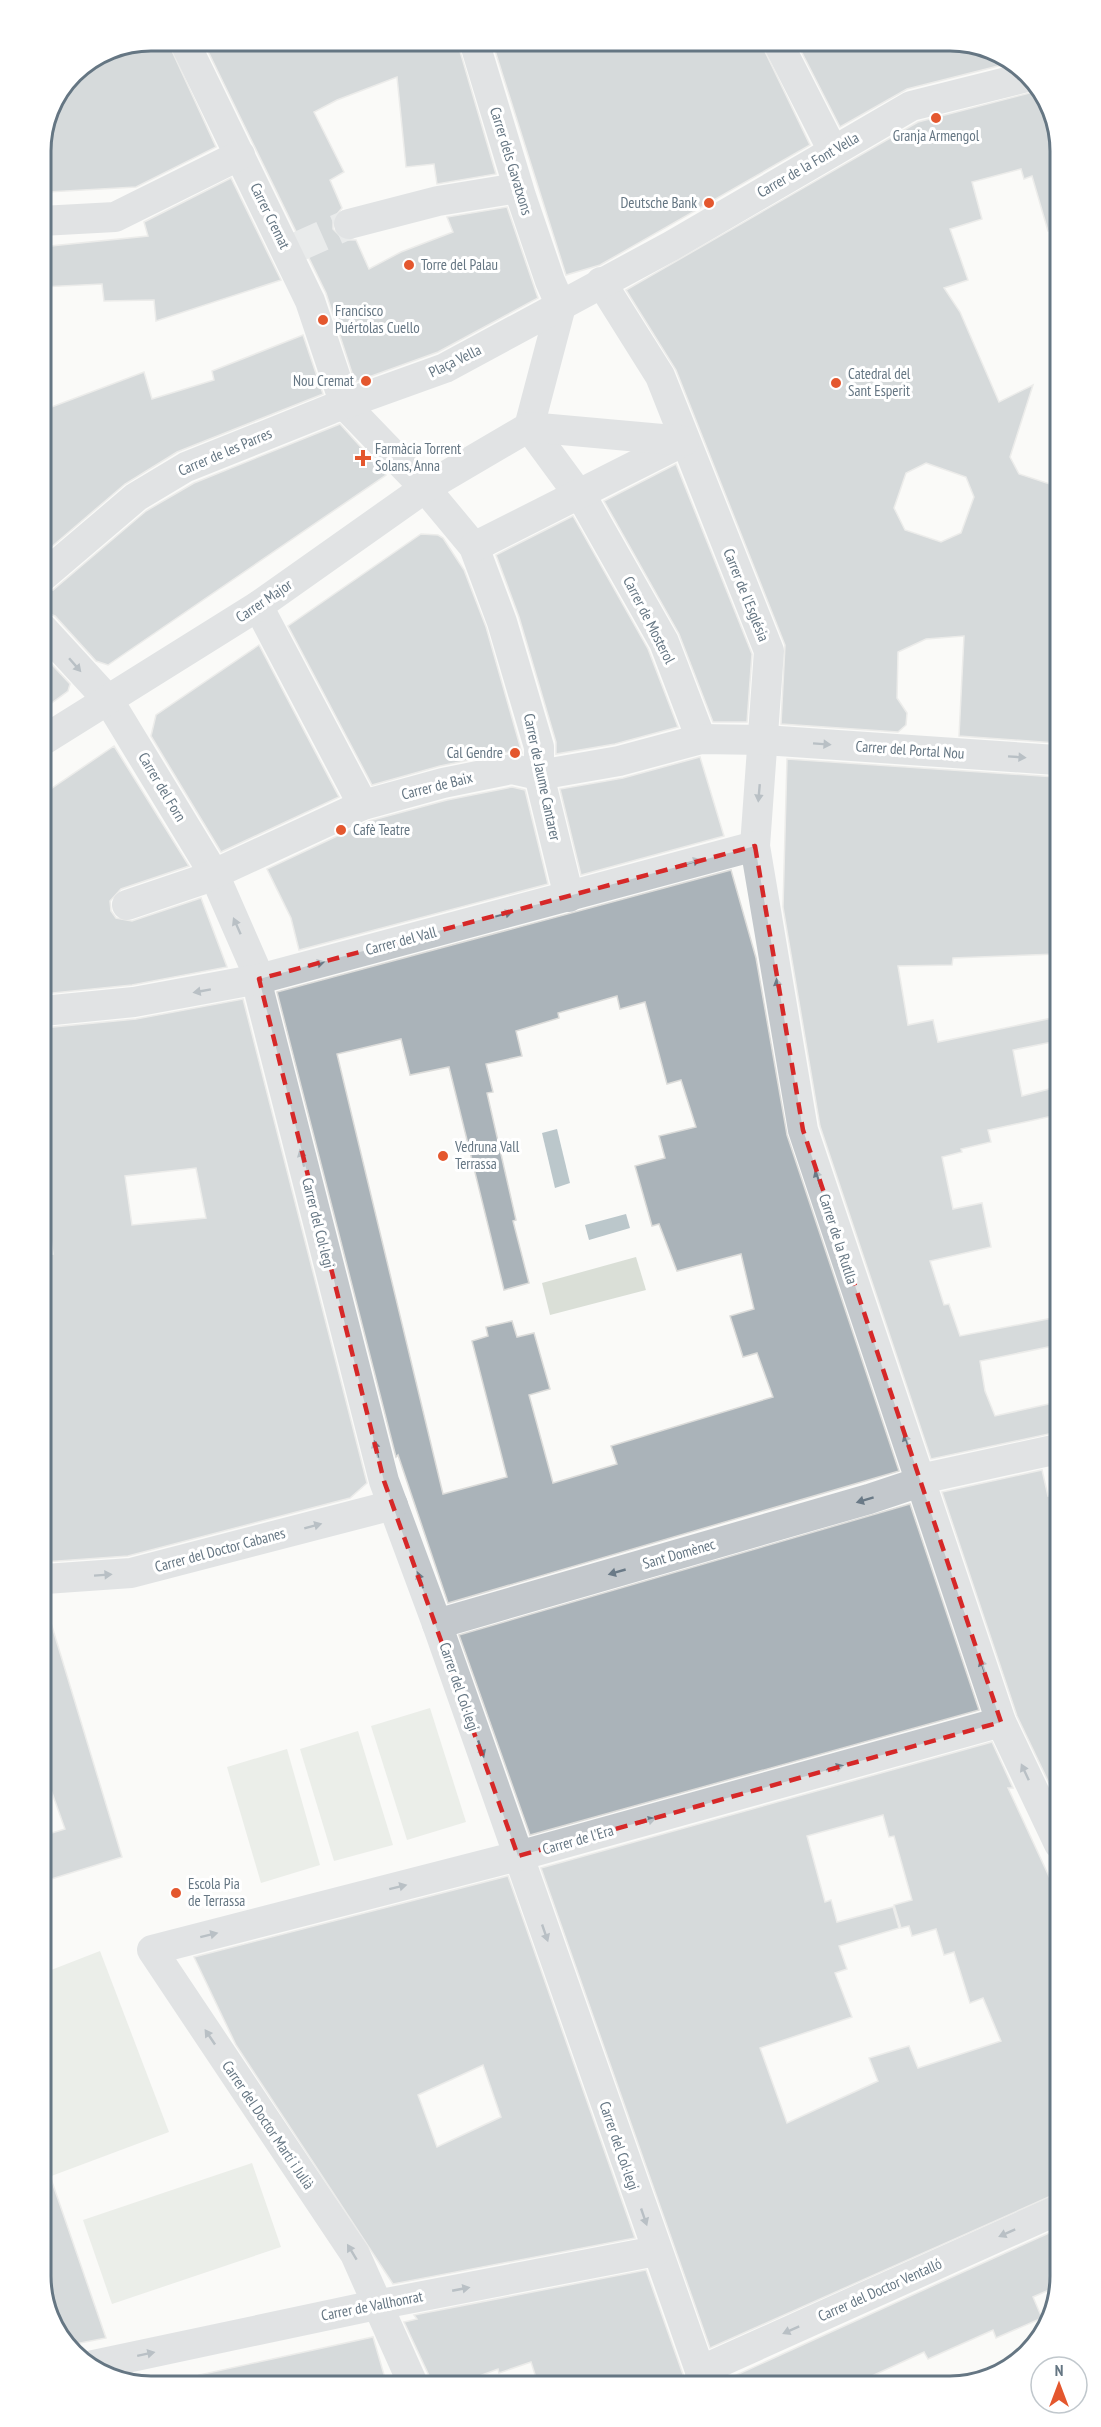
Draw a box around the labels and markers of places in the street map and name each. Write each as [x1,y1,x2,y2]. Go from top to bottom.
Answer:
marker: Granja Armengol [929,111,943,125]
place label: Granja Armengol [893,126,980,145]
place label: Deutsche Bank [620,193,697,212]
marker: Deutsche Bank [702,196,716,210]
place label: Torre del Palau [421,255,498,274]
marker: Torre del Palau [402,258,416,272]
place label: Francisco Puértolas Cuello [335,301,420,337]
marker: Francisco Puértolas Cuello [316,313,330,327]
place label: Catedral del Sant Esperit [848,364,911,400]
place label: Nou Cremat [293,371,354,390]
marker: Nou Cremat [359,374,373,388]
marker: Catedral del Sant Esperit [829,376,843,390]
place label: Farmàcia Torrent Solans, Anna [375,439,461,475]
marker: Farmàcia Torrent Solans, Anna [356,451,370,465]
place label: Cal Gendre [447,743,503,762]
marker: Cal Gendre [508,746,522,760]
place label: Cafè Teatre [353,820,410,839]
marker: Cafè Teatre [334,823,348,837]
place label: Vedruna Vall Terrassa [454,1137,520,1173]
marker: Vedruna Vall Terrassa [436,1149,450,1163]
place label: Escola Pia de Terrassa [188,1874,245,1910]
marker: Escola Pia de Terrassa [169,1886,183,1900]

